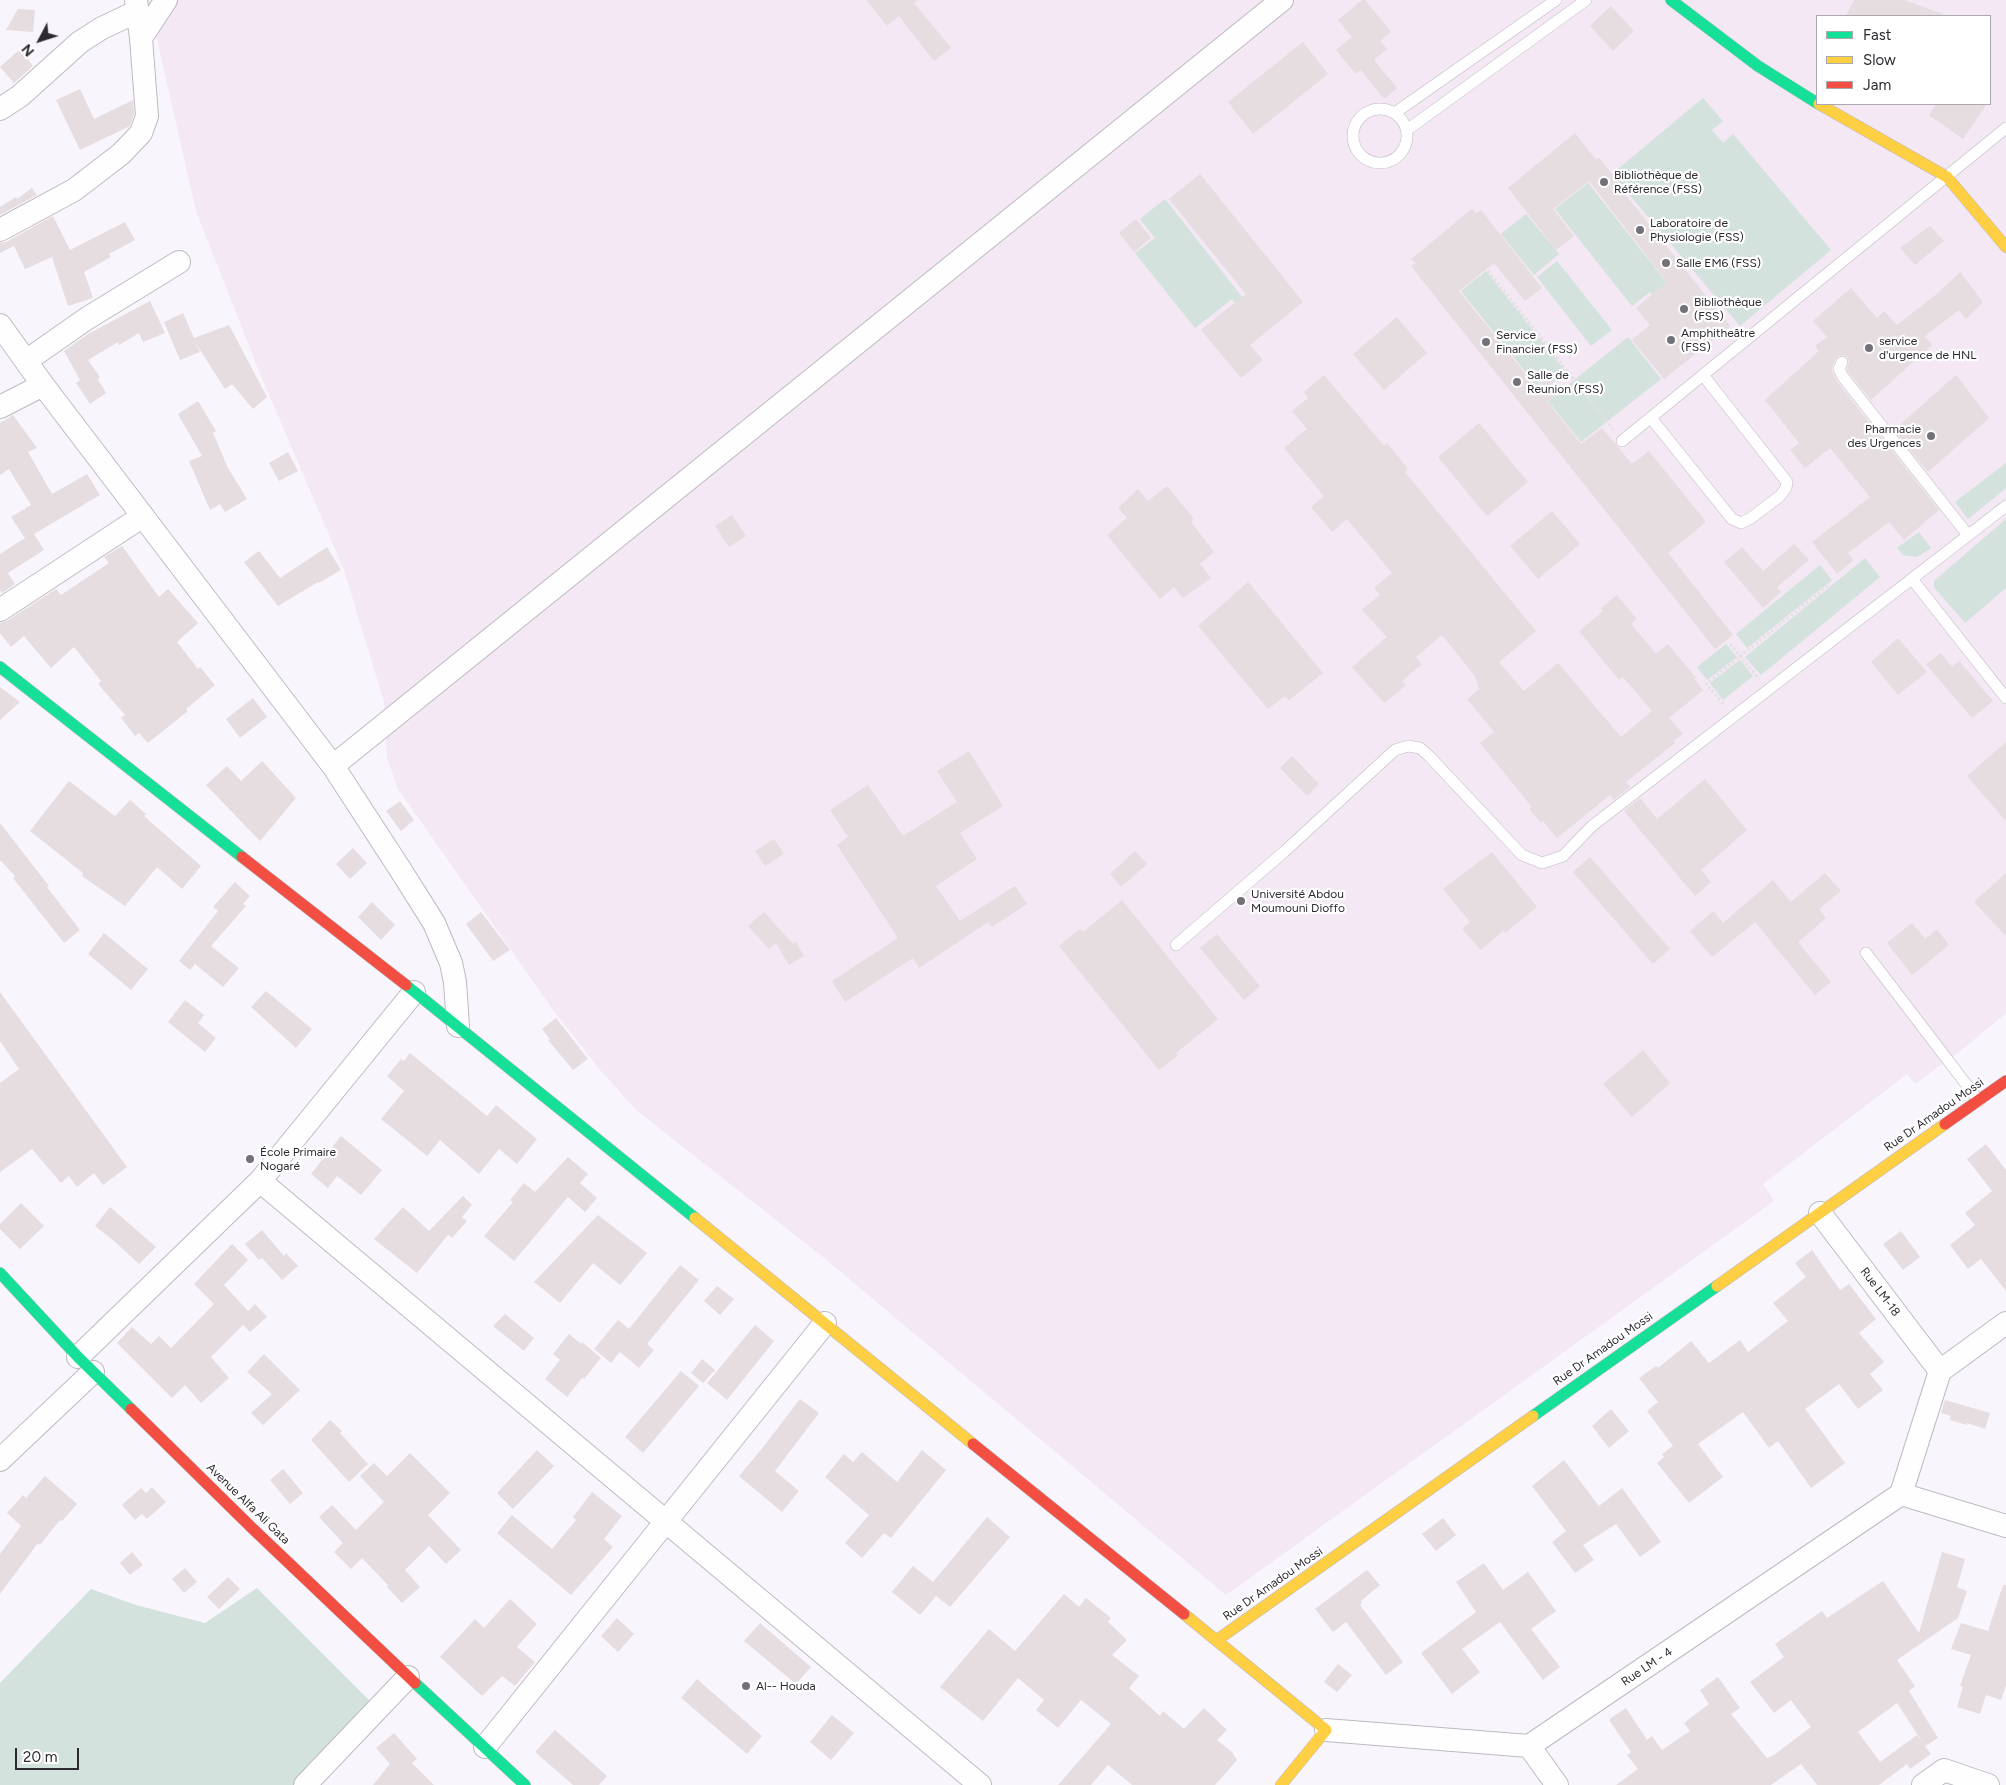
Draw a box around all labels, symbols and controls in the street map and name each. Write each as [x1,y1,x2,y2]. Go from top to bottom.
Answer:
north arrow [15,15,65,65]
legend [1816,15,1991,105]
text: Fast [1863,26,1891,44]
text: N [18,40,38,60]
text: Slow [1863,51,1896,69]
text: Jam [1863,76,1891,94]
place label: Bibliothèque de Référence (FSS) [1614,168,1702,196]
marker: Bibliothèque de Référence (FSS) [1598,176,1610,188]
place label: Laboratoire de Physiologie (FSS) [1650,216,1744,244]
marker: Laboratoire de Physiologie (FSS) [1634,224,1646,236]
place label: Salle EM6 (FSS) [1676,256,1761,270]
marker: Salle EM6 (FSS) [1660,257,1672,269]
place label: Bibliothèque (FSS) [1694,295,1762,323]
marker: Bibliothèque (FSS) [1678,303,1690,315]
place label: Amphitheâtre (FSS) [1681,326,1755,354]
place label: Service Financier (FSS) [1496,328,1577,356]
marker: Amphitheâtre (FSS) [1665,334,1677,346]
place label: service d'urgence de HNL [1879,334,1977,362]
marker: Service Financier (FSS) [1480,336,1492,348]
marker: service d'urgence de HNL [1863,342,1875,354]
place label: Salle de Reunion (FSS) [1527,368,1604,396]
marker: Salle de Reunion (FSS) [1511,376,1523,388]
place label: Pharmacie des Urgences [1847,422,1921,450]
marker: Pharmacie des Urgences [1925,430,1937,442]
place label: Université Abdou Moumouni Dioffo [1251,887,1345,915]
marker: Université Abdou Moumouni Dioffo [1235,895,1247,907]
street label: Rue Dr Amadou Mossi [1881,1075,1987,1155]
place label: École Primaire Nogaré [260,1145,336,1173]
marker: École Primaire Nogaré [244,1153,256,1165]
street label: Rue LM-18 [1857,1265,1903,1319]
street label: Rue Dr Amadou Mossi [1550,1309,1656,1389]
street label: Avenue Alfa Ali Gata [203,1461,293,1547]
street label: Rue Dr Amadou Mossi [1220,1544,1326,1624]
street label: Rue LM - 4 [1619,1645,1675,1689]
place label: Al-- Houda [756,1679,816,1693]
marker: Al-- Houda [740,1680,752,1692]
scale bar [18,1738,81,1770]
text: 20 m [23,1748,57,1766]

